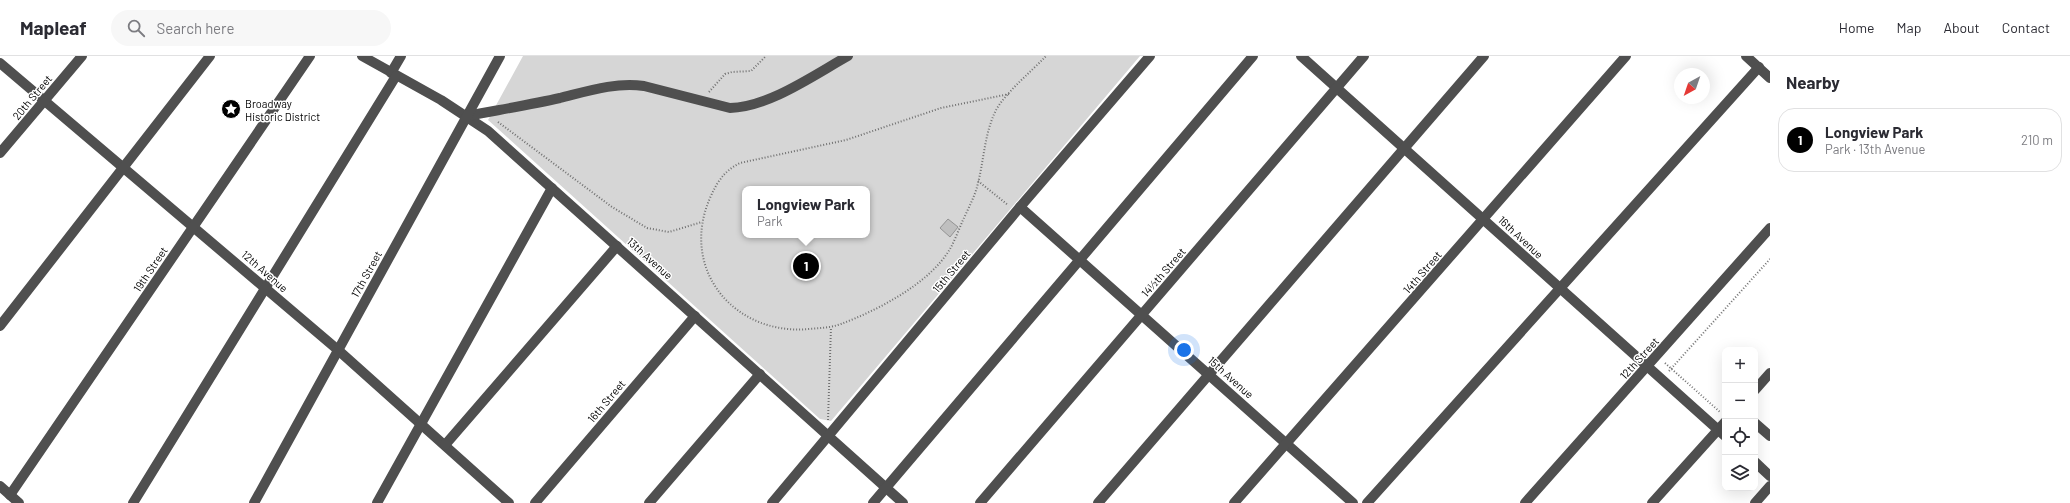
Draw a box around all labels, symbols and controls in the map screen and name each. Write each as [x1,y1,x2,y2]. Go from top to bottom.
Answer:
search box [111,10,391,46]
text: Mapleaf [20,16,87,39]
icon: search [125,17,147,39]
text: Search here [157,19,235,37]
text: Home [1839,19,1875,36]
text: Map [1897,19,1921,36]
text: About [1943,19,1980,36]
text: Contact [2002,19,2050,36]
north arrow [1674,68,1710,104]
street label: 20th Street [10,72,54,122]
text: Nearby [1786,72,1840,92]
place label: Broadway Historic District [245,97,320,123]
place icon: Broadway Historic District [220,98,242,120]
text: Longview Park [1825,123,1923,141]
text: 1 [1798,132,1802,148]
text: 210 m [2021,132,2053,148]
text: Park · 13th Avenue [1825,141,1925,157]
popup [742,186,870,238]
text: Longview Park [757,195,855,213]
text: Park [757,213,782,229]
street label: 16th Avenue [1496,213,1546,261]
street label: 13th Avenue [625,234,675,282]
street label: 19th Street [130,244,170,294]
street label: 14½th Street [1138,245,1188,299]
street label: 12th Avenue [239,247,291,295]
street label: 15th Street [929,247,973,295]
street label: 17th Street [348,248,384,300]
street label: 14th Street [1400,248,1444,296]
pin: 1 [793,251,819,281]
street label: 12th Street [1617,334,1661,382]
your location [1174,340,1194,360]
map controls [1722,347,1758,491]
button: + [1722,347,1758,383]
street label: 15th Avenue [1206,353,1256,401]
street label: 16th Street [584,377,628,425]
button: − [1722,383,1758,419]
button: locate [1722,419,1758,455]
button: layers [1722,455,1758,491]

